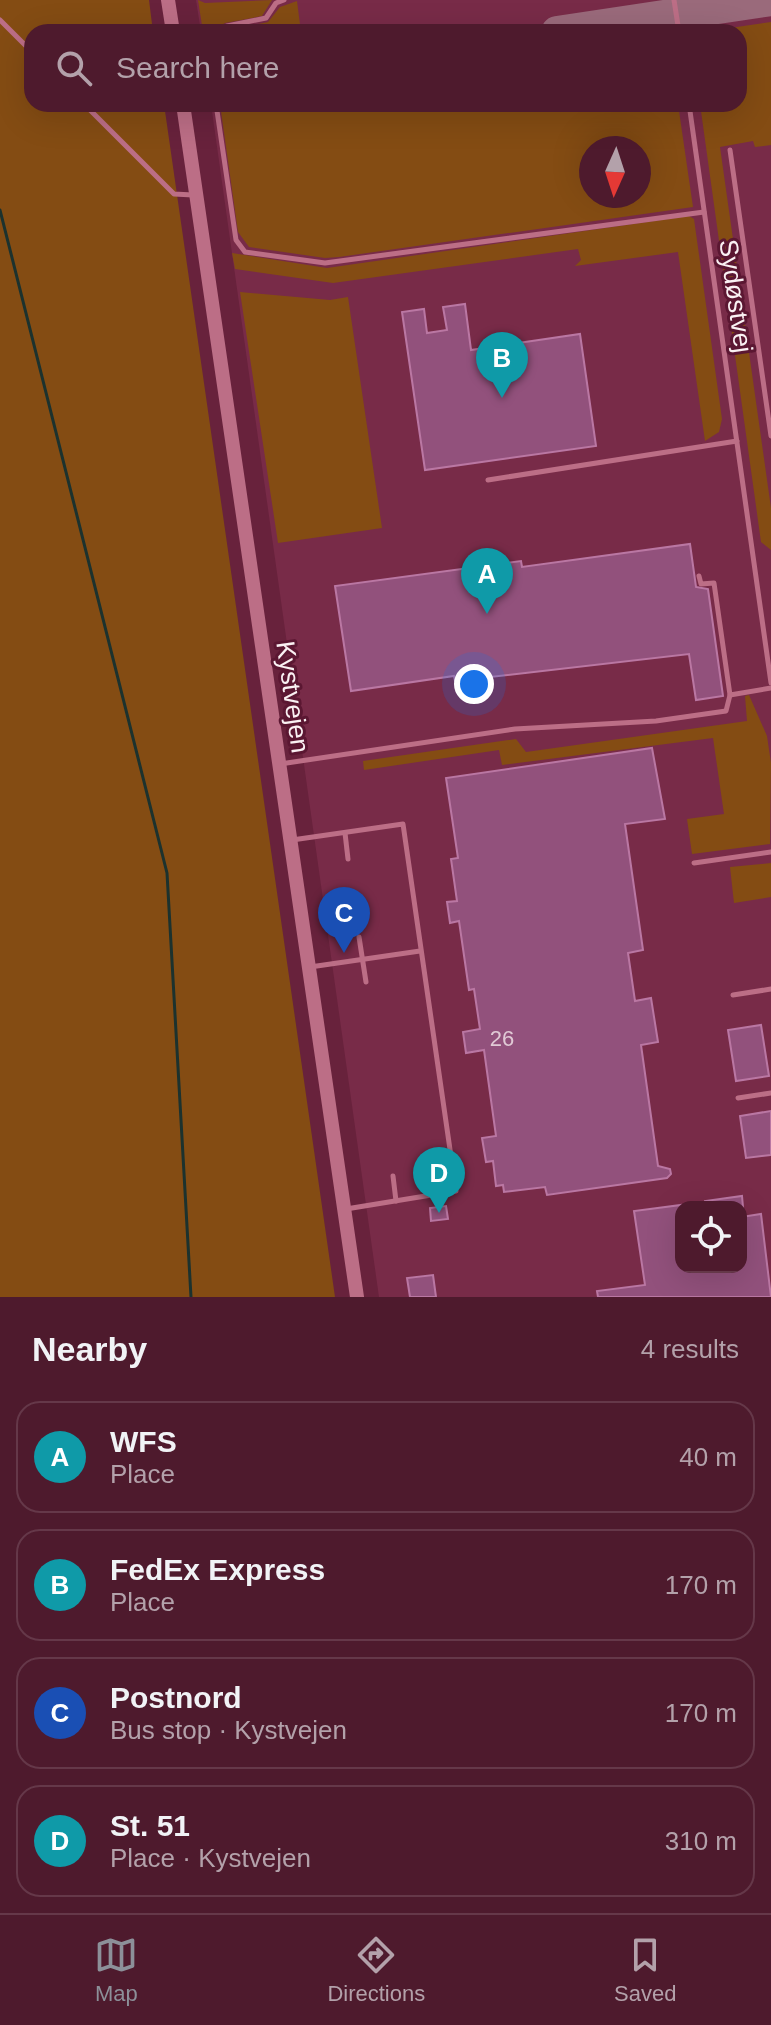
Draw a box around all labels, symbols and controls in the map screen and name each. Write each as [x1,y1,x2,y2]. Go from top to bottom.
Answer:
search box [24,24,747,112]
icon: search [52,46,96,90]
text: Search here [116,51,279,84]
north arrow [579,136,651,208]
street label: Sydøstvej [713,237,759,355]
pin: B [476,332,528,398]
pin: A [461,548,513,614]
street label: Kystvejen [270,639,316,755]
your location [454,664,494,704]
pin: C [318,887,370,953]
house number: 26 [490,1026,514,1051]
pin: D [413,1147,465,1213]
map controls [675,1201,747,1273]
button: locate [675,1201,747,1273]
text: Nearby [32,1330,147,1368]
text: 4 results [641,1334,739,1364]
text: WFS [110,1425,177,1458]
text: A [51,1442,69,1472]
text: 40 m [679,1442,737,1472]
text: Place [110,1459,175,1489]
text: FedEx Express [110,1553,325,1586]
text: B [51,1570,69,1600]
text: 170 m [665,1570,737,1600]
text: Place [110,1587,175,1617]
text: Postnord [110,1681,242,1714]
text: C [51,1698,69,1728]
text: 170 m [665,1698,737,1728]
text: Bus stop · Kystvejen [110,1715,347,1745]
text: St. 51 [110,1809,190,1842]
text: D [51,1826,69,1856]
text: 310 m [665,1826,737,1856]
text: Place · Kystvejen [110,1843,311,1873]
tab: Map [94,1933,138,2007]
tab: Directions [327,1933,425,2007]
tab: Saved [614,1933,677,2007]

